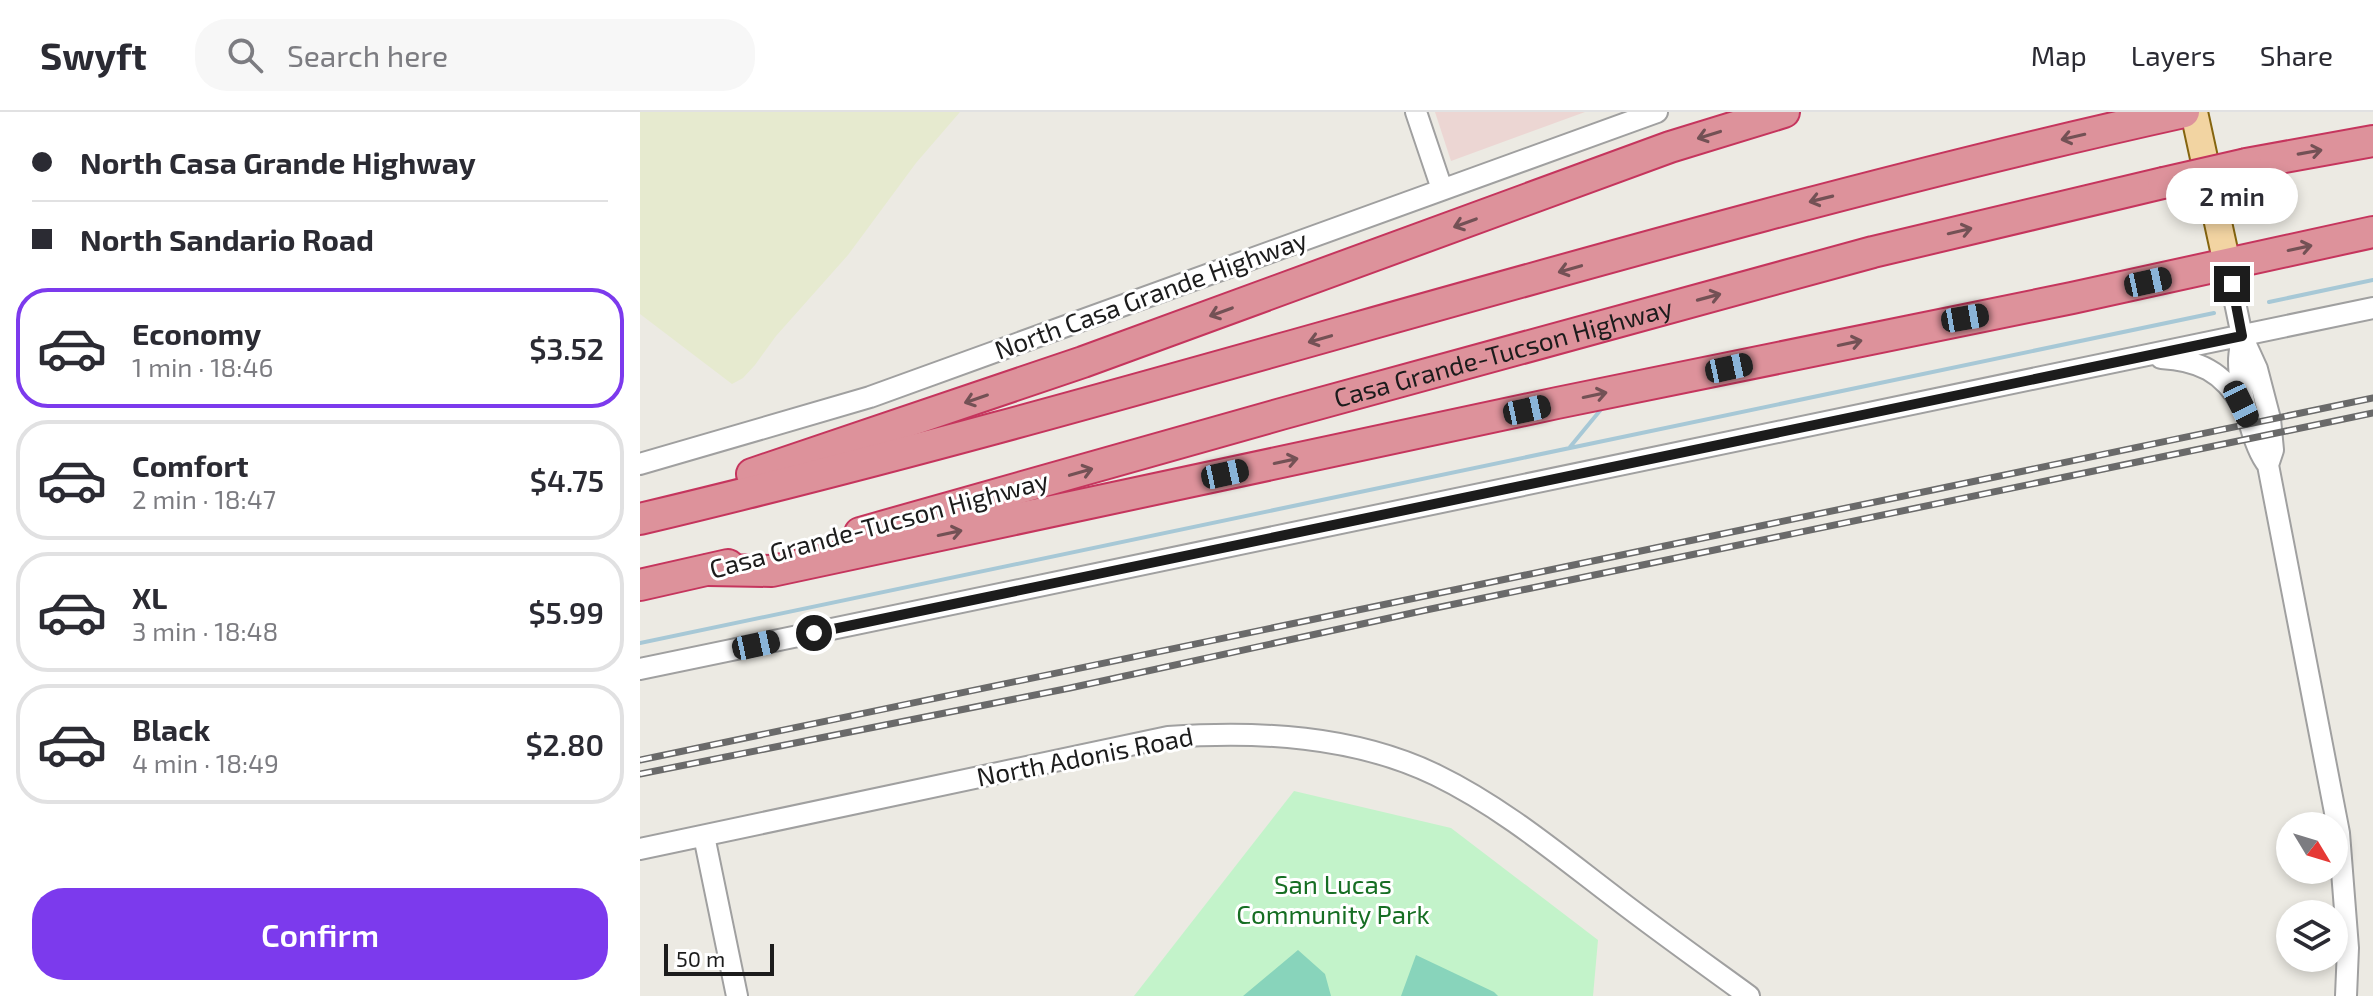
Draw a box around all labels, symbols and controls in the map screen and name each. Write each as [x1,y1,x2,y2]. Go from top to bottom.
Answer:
search box [195,19,755,91]
text: Swyft [40,32,147,78]
icon: search [223,33,267,77]
text: Search here [287,37,448,73]
text: Map [2031,38,2087,72]
text: Layers [2131,38,2216,72]
text: Share [2260,38,2333,72]
one-way arrow [1697,128,1723,143]
one-way arrow [2061,130,2086,145]
text: North Casa Grande Highway [80,144,476,180]
one-way arrow [2296,144,2322,159]
callout: 2 min [2166,168,2298,224]
text: 2 min [2199,180,2265,211]
one-way arrow [1808,193,1834,208]
one-way arrow [1453,217,1478,231]
text: North Sandario Road [80,221,374,257]
street label: North Casa Grande Highway [990,222,1311,365]
one-way arrow [1947,223,1973,238]
one-way arrow [2287,240,2312,255]
one-way arrow [1558,262,1584,277]
car [2122,265,2174,299]
route end [2214,266,2250,302]
one-way arrow [1695,289,1721,304]
street label: Casa Grande-Tucson Highway [1330,291,1676,413]
car [1939,302,1991,334]
one-way arrow [1209,306,1234,320]
icon: car [36,312,108,384]
text: Economy [132,315,261,351]
text: $3.52 [529,330,604,366]
one-way arrow [1307,332,1333,347]
one-way arrow [1836,334,1862,349]
text: 1 min · 18:46 [132,351,273,382]
car [1703,351,1755,385]
car [2220,377,2262,431]
one-way arrow [1582,387,1607,402]
one-way arrow [963,393,988,408]
car [1501,393,1553,427]
icon: car [36,444,108,516]
text: Comfort [132,447,249,483]
one-way arrow [1273,453,1298,468]
car [1199,457,1251,491]
text: $4.75 [530,462,604,498]
street label: Casa Grande-Tucson Highway [706,463,1052,584]
one-way arrow [1067,464,1093,479]
text: 2 min · 18:47 [132,483,276,514]
one-way arrow [936,525,962,540]
icon: car [36,576,108,648]
text: XL [132,579,167,615]
text: $5.99 [528,594,604,630]
text: 3 min · 18:48 [132,615,278,646]
route start [796,615,832,651]
car [730,628,782,662]
icon: car [36,708,108,780]
text: Black [132,711,210,747]
street label: North Adonis Road [974,719,1196,792]
text: $2.80 [525,726,604,762]
text: 4 min · 18:49 [132,747,279,778]
north arrow [2276,812,2348,884]
map controls [2276,812,2348,972]
park label: San Lucas Community Park [1236,868,1430,929]
button: Confirm [32,888,608,980]
button: layers [2276,900,2348,972]
scale bar [664,940,774,976]
text: 50 m [676,945,725,971]

